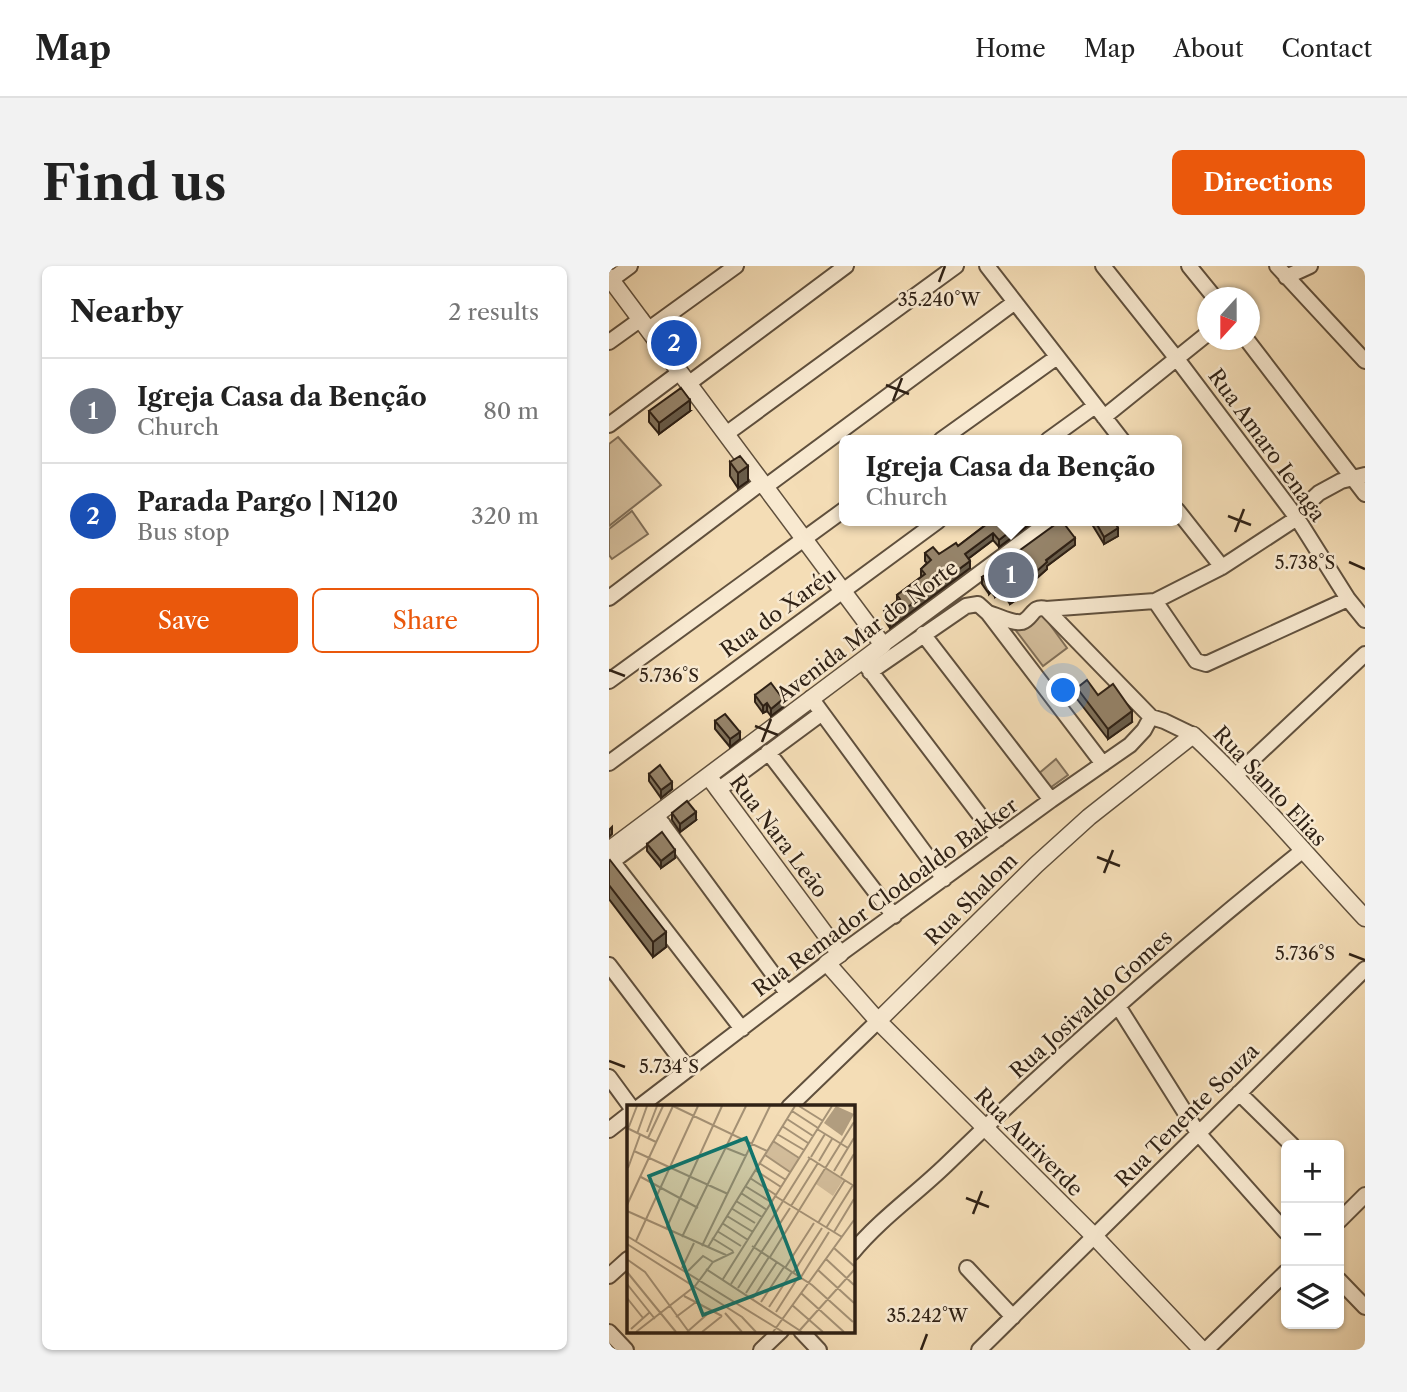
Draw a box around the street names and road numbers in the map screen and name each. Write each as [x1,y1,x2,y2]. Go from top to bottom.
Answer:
street label: Rua Amaro Ienaga [1203,364,1331,527]
street label: Avenida Mar do Norte [771,555,963,708]
street label: Rua do Xaréu [715,562,841,662]
street label: Rua Santo Elias [1208,721,1332,851]
street label: Rua Nara Leão [725,770,833,902]
street label: Rua Remador Clodoaldo Bakker [748,792,1022,1002]
street label: Rua Shalom [920,847,1023,950]
street label: Rua Josivaldo Gomes [1005,925,1177,1083]
street label: Rua Tenente Souza [1110,1037,1265,1192]
street label: Rua Auriverde [970,1083,1088,1201]

